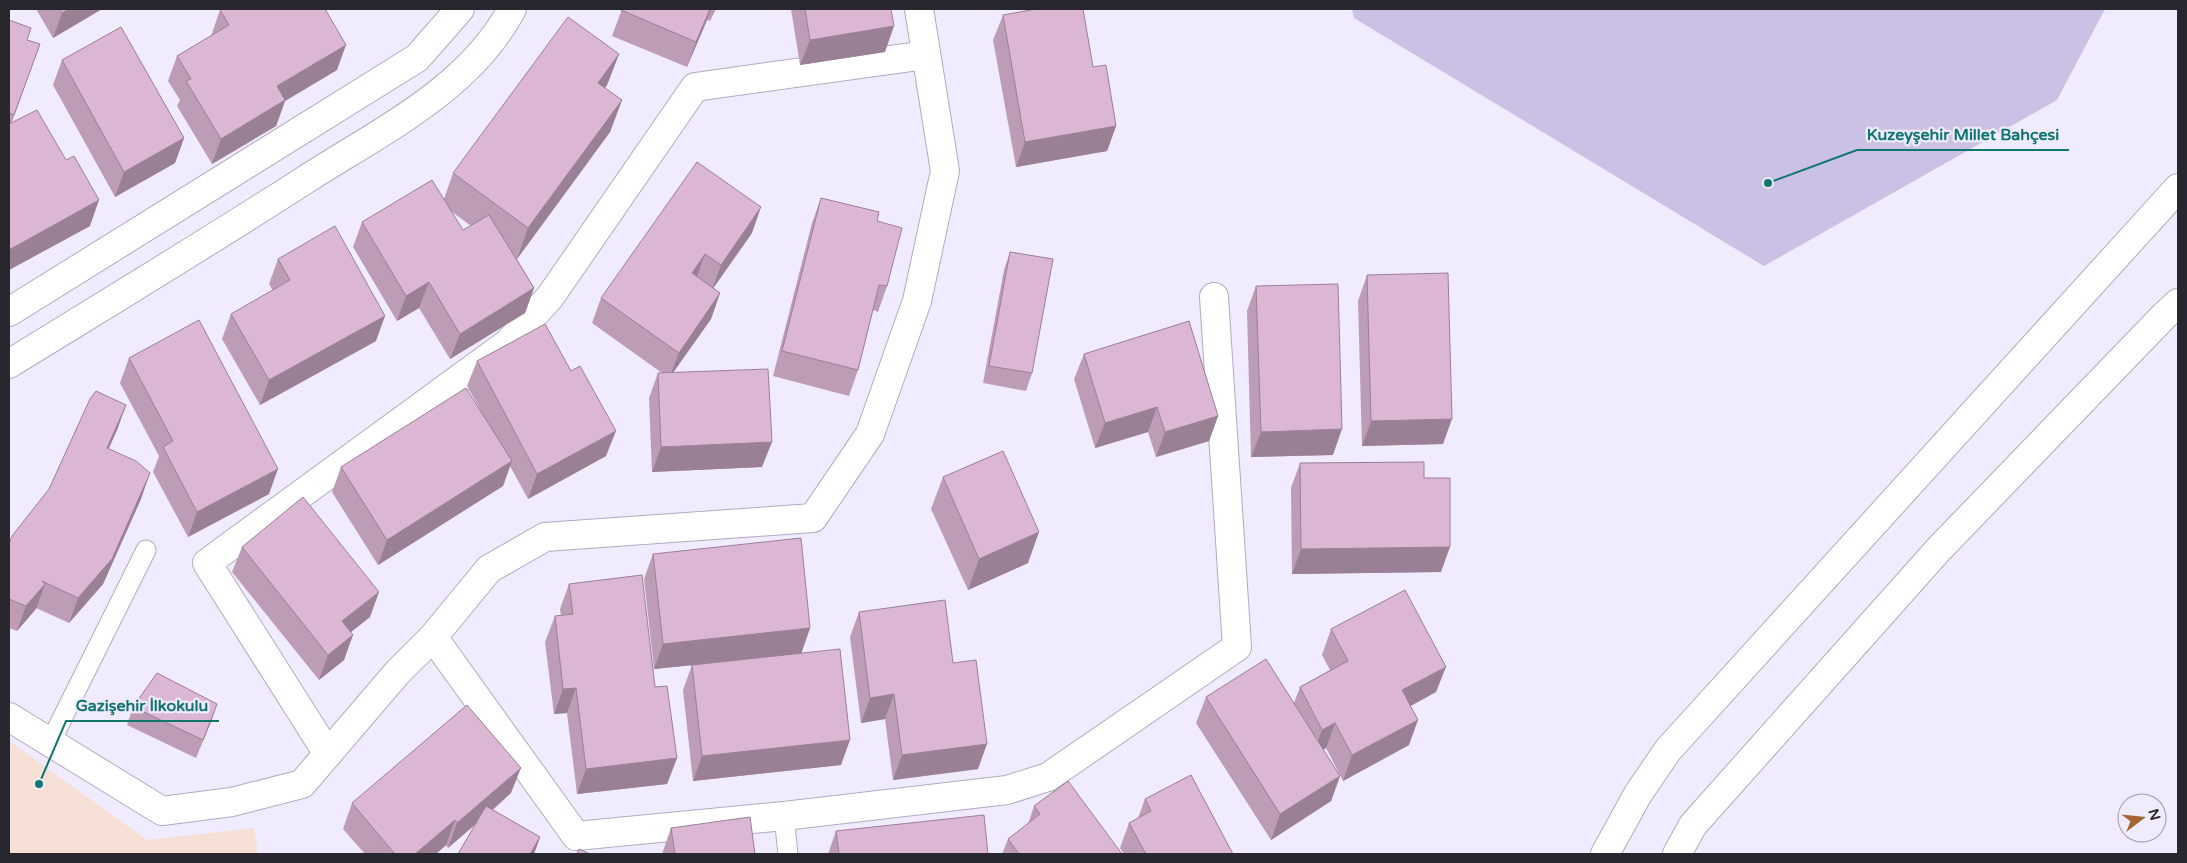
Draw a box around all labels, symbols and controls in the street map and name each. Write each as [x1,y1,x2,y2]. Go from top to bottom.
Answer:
callout: Kuzeyşehir Millet Bahçesi [1857,119,2069,150]
text: Kuzeyşehir Millet Bahçesi [1867,125,2059,145]
callout: Gazişehir İlkokulu [66,690,219,721]
text: Gazişehir İlkokulu [76,696,208,716]
north arrow [2117,793,2167,843]
text: N [2144,807,2164,822]

